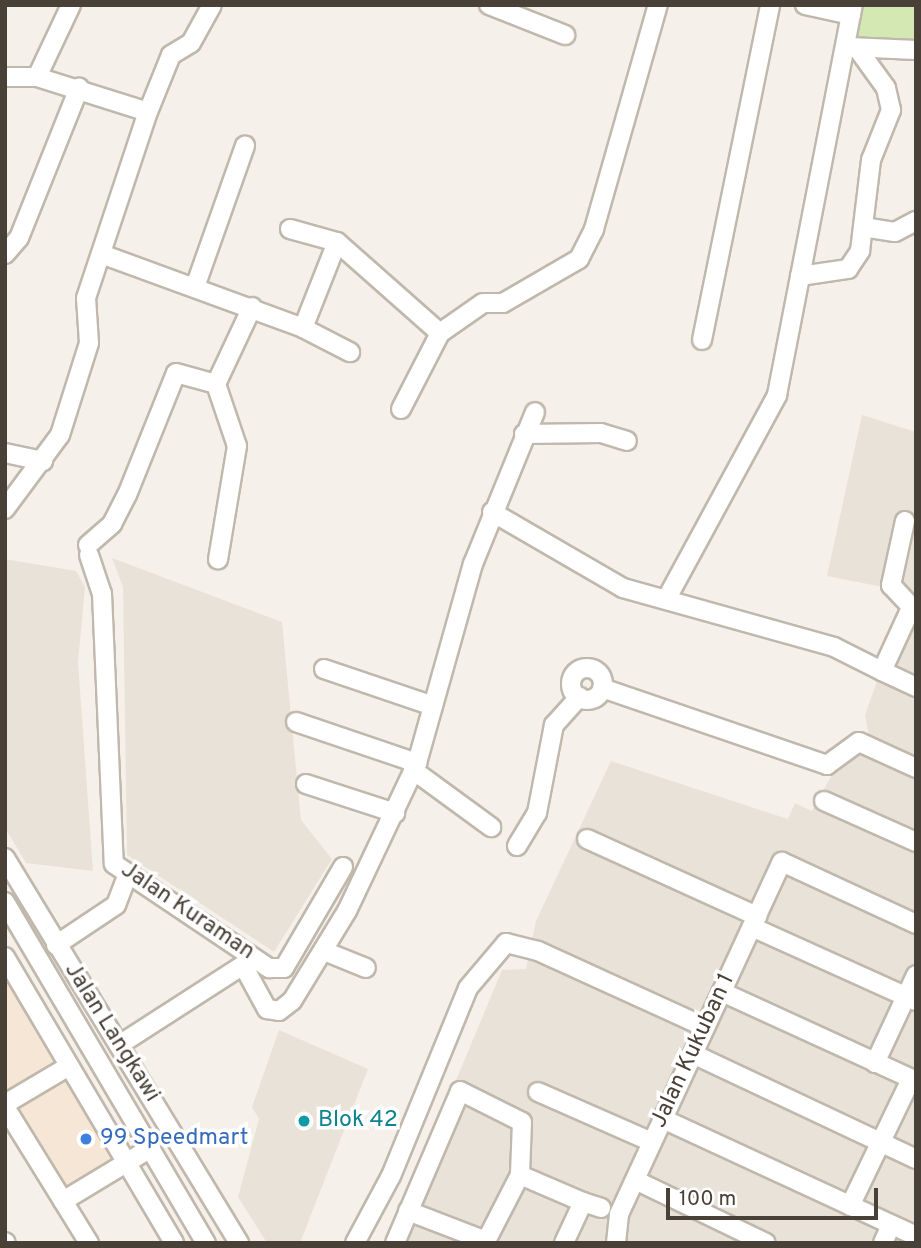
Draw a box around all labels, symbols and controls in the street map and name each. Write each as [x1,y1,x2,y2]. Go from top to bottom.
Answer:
street label: Jalan Kuraman [115,857,259,967]
street label: Jalan Langkawi [57,958,165,1108]
street label: Jalan Kukuban 1 [646,970,742,1132]
place label: Blok 42 [318,1107,398,1135]
marker: Blok 42 [296,1113,312,1129]
place label: 99 Speedmart [100,1125,248,1153]
marker: 99 Speedmart [78,1131,94,1147]
scale bar [669,1174,881,1218]
text: 100 m [679,1186,736,1213]

